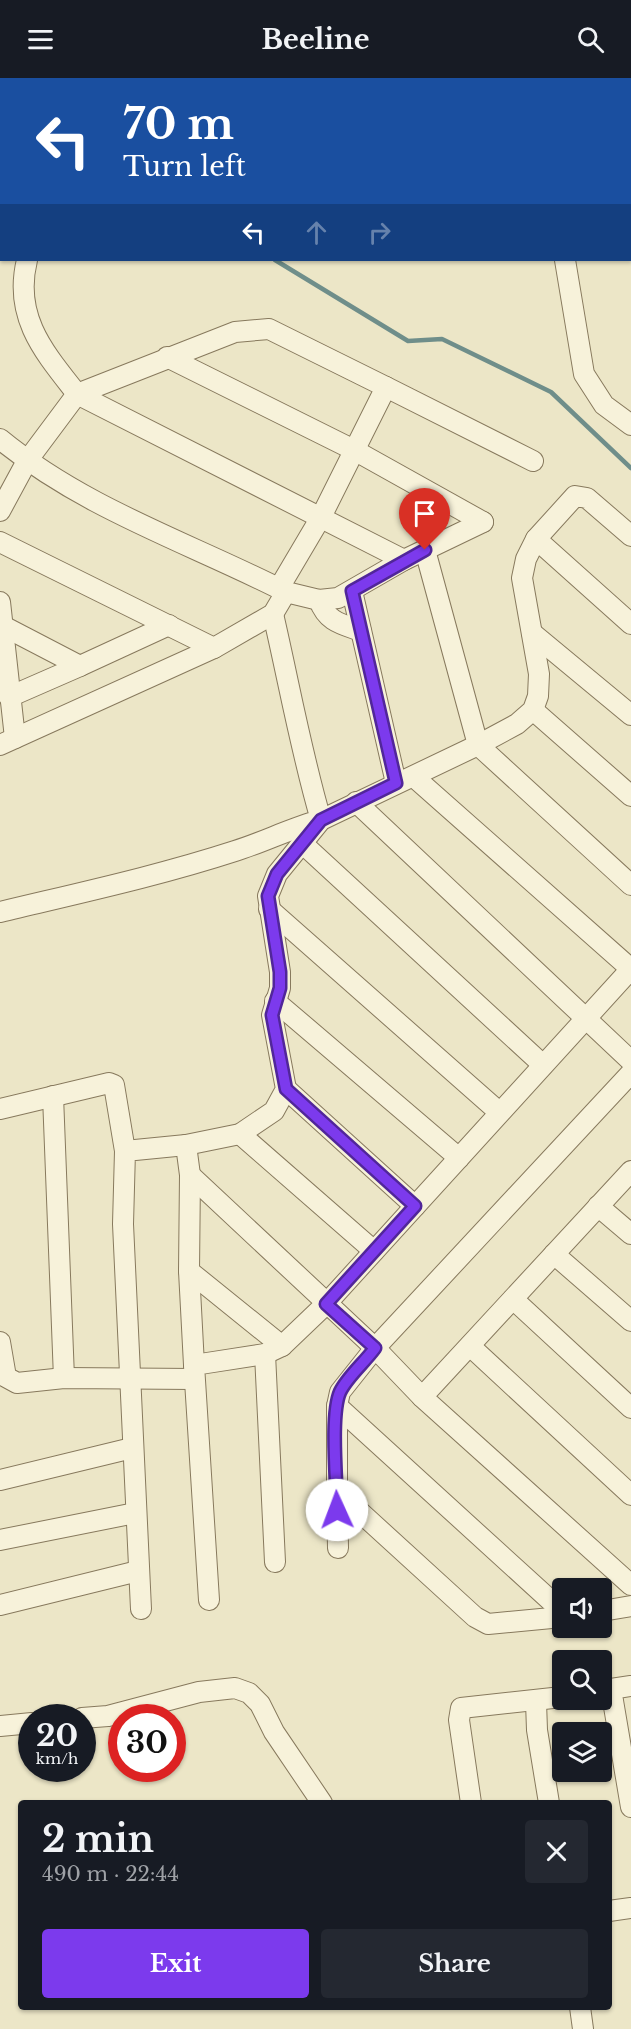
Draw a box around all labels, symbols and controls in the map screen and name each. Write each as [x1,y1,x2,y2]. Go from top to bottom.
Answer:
icon: menu [24,23,57,56]
text: Beeline [262,23,369,56]
icon: search [574,23,607,56]
text: 70 m [123,98,234,150]
icon: left [24,102,102,180]
text: Turn left [123,150,246,183]
icon: left [237,216,270,249]
icon: ahead [300,216,333,249]
icon: right [363,216,396,249]
pin [399,488,450,550]
icon: arrive [408,497,441,530]
position arrow [305,1478,369,1542]
map controls [552,1578,612,1782]
button: sound [552,1578,612,1638]
button: search [552,1650,612,1710]
speed limit sign: 30 [108,1704,186,1782]
text: 20 [36,1717,78,1754]
button: layers [552,1722,612,1782]
text: km/h [36,1749,78,1768]
text: 2 min [42,1817,154,1862]
button: close [525,1820,588,1883]
text: 490 m · 22:44 [42,1862,179,1886]
button: Exit [42,1929,309,1998]
button: Share [321,1929,588,1998]

